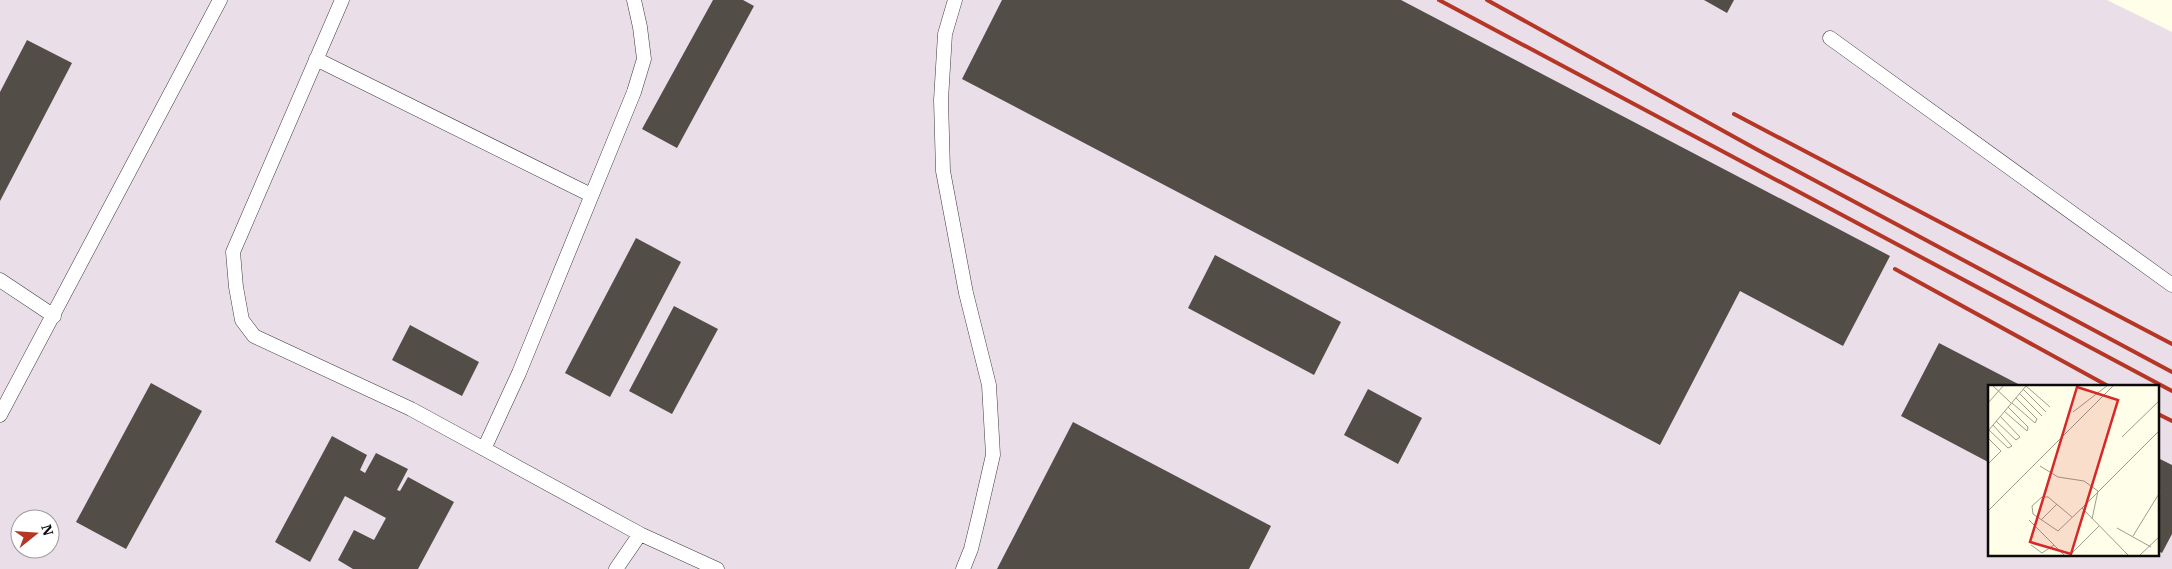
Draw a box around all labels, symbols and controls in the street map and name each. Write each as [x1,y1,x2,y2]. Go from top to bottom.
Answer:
inset map [1988,385,2160,556]
north arrow [10,509,60,559]
text: N [37,522,58,538]

